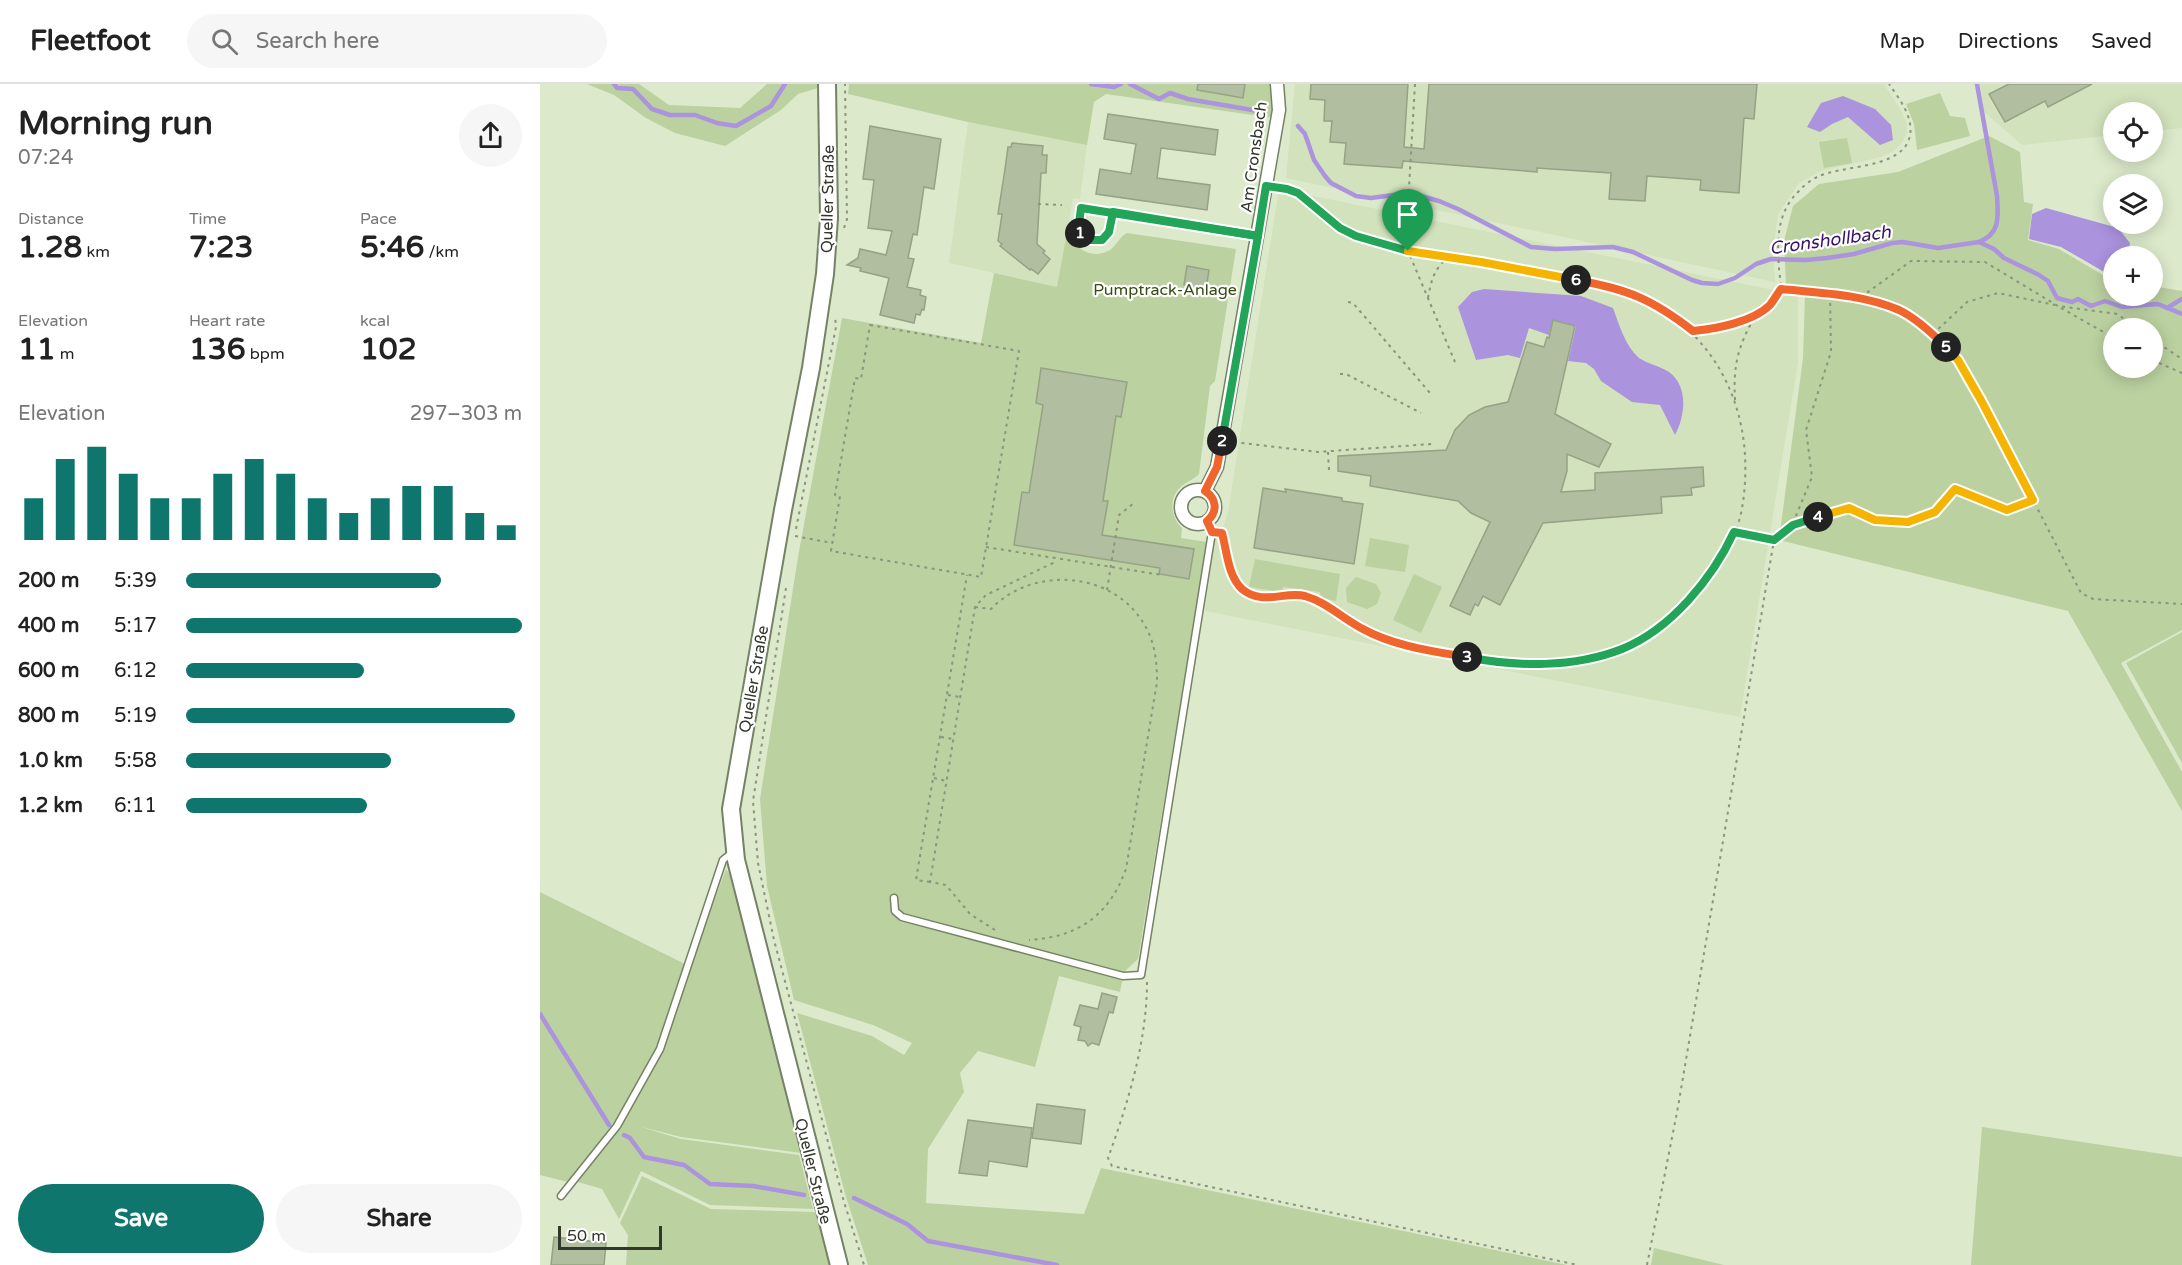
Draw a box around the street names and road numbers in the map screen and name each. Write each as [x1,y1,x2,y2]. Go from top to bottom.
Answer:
street label: Am Cronsbach [1236,100,1272,214]
street label: Queller Straße [817,145,839,253]
street label: Queller Straße [735,624,773,734]
street label: Queller Straße [790,1116,836,1226]

